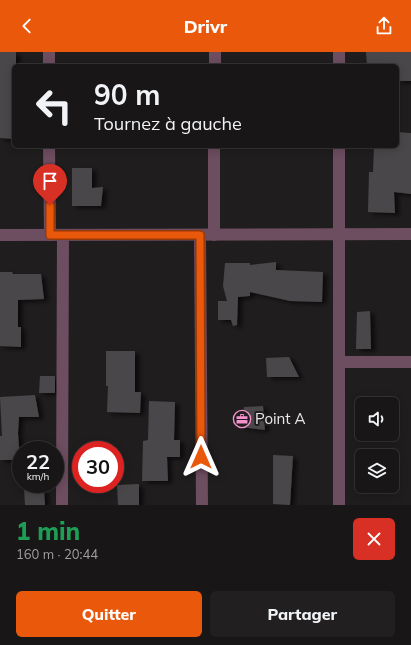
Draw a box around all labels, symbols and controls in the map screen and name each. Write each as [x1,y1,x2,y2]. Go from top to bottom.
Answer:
icon: back [16,15,38,37]
text: Drivr [184,15,227,38]
icon: share [373,15,395,37]
text: 90 m [94,77,160,112]
icon: left [28,80,80,132]
text: Tournez à gauche [94,112,242,135]
pin [33,164,67,205]
icon: arrive [39,170,61,192]
map controls [355,397,399,493]
button: sound [355,397,399,441]
office icon: Point A [232,409,252,429]
place label: Point A [255,409,306,428]
position arrow [180,436,222,478]
speed limit sign: 30 [72,441,124,493]
text: 22 [26,449,50,474]
button: layers [355,449,399,493]
text: km/h [27,470,49,483]
text: 1 min [16,516,80,546]
button: close [353,518,395,560]
text: 160 m · 20:44 [16,546,98,562]
button: Quitter [16,591,202,637]
button: Partager [210,591,395,637]

